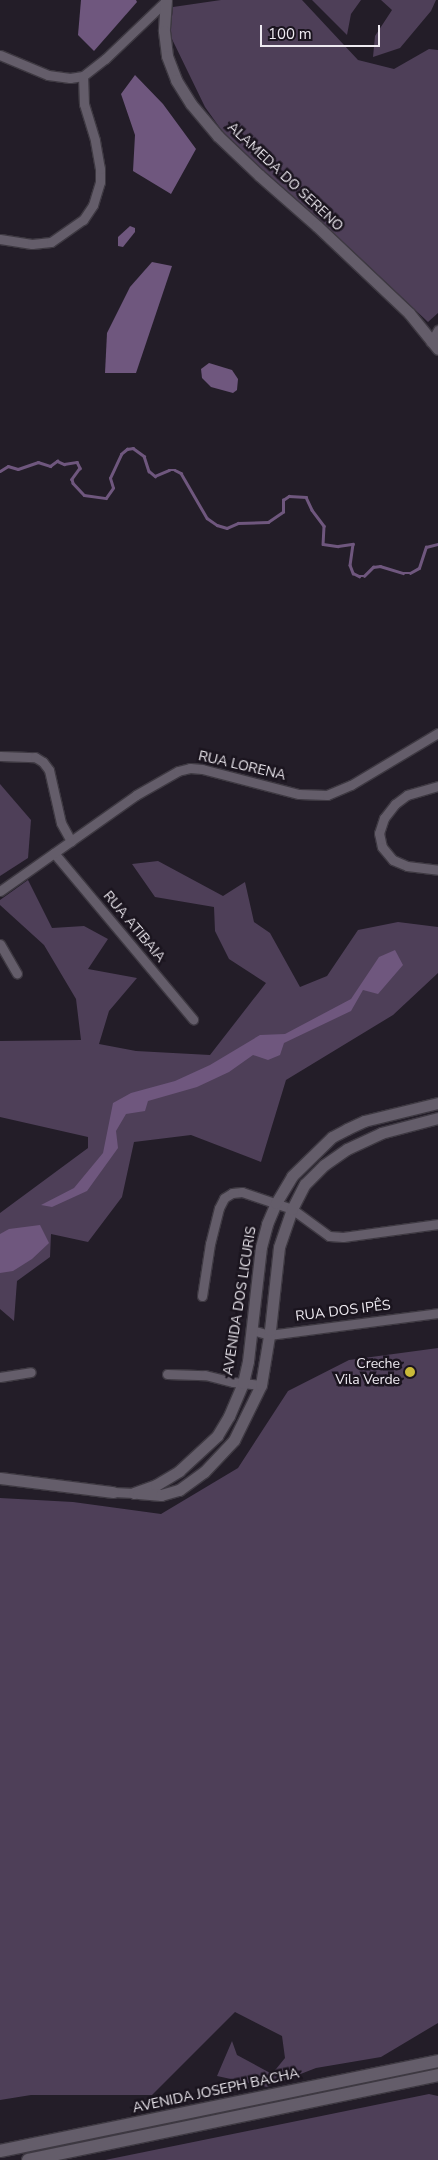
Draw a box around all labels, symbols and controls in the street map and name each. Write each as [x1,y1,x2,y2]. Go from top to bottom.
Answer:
scale bar [263,15,383,47]
text: 100 m [268,24,312,44]
street label: ALAMEDA DO SERENO [224,119,346,235]
street label: RUA LORENA [197,748,287,784]
street label: RUA ATIBAIA [99,888,169,966]
street label: AVENIDA DOS LICURIS [220,1225,260,1377]
street label: RUA DOS IPÊS [294,1297,392,1325]
place label: Creche Vila Verde [335,1356,400,1388]
marker: Creche Vila Verde [404,1366,416,1378]
street label: AVENIDA JOSEPH BACHA [131,2065,301,2117]

